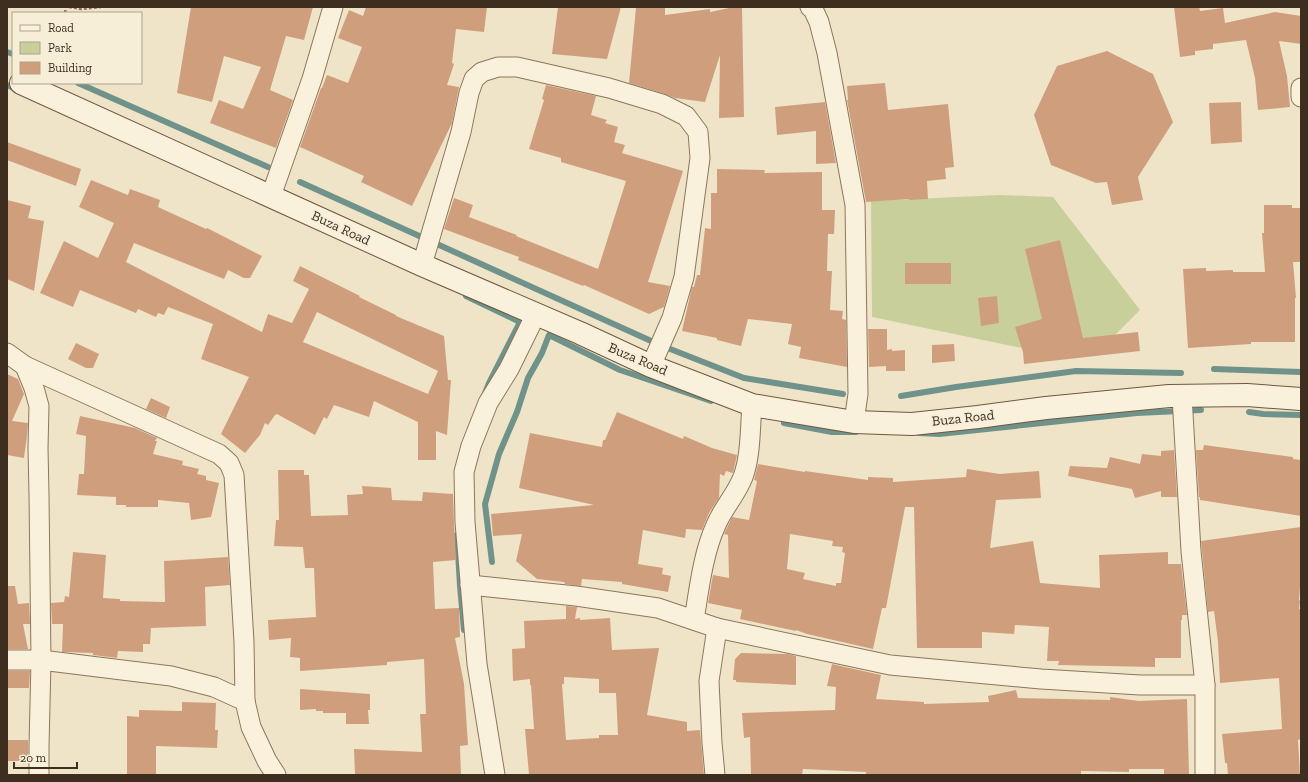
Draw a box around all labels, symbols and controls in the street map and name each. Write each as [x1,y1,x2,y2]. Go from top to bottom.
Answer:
legend [12,12,142,84]
text: Road [48,21,74,35]
text: Park [48,41,73,55]
text: Building [48,61,92,75]
street label: Buza Road [309,207,373,249]
street label: Buza Road [606,339,671,379]
street label: Buza Road [931,406,995,430]
scale bar [14,744,77,770]
text: 20 m [20,751,47,765]

